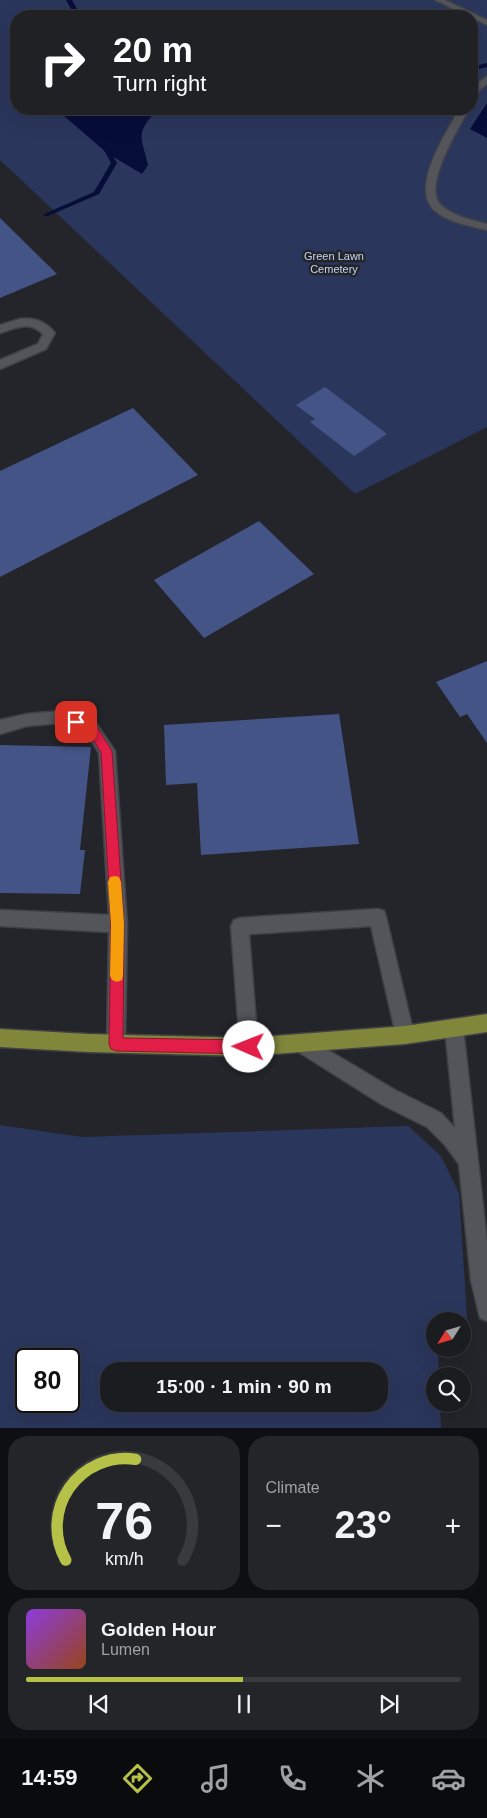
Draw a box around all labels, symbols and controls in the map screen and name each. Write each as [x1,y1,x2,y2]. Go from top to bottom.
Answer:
icon: right [30,30,95,95]
text: 20 m [113,30,193,69]
text: Turn right [113,71,206,96]
park label: Green Lawn Cemetery [304,250,364,275]
pin [55,701,97,743]
icon: arrive [62,708,90,736]
position arrow [222,1020,274,1072]
north arrow [426,1312,471,1358]
map controls [426,1312,471,1412]
speed limit sign: 80 [15,1348,80,1413]
button: search [426,1367,471,1412]
text: 15:00 · 1 min · 90 m [156,1376,332,1397]
text: Climate [266,1479,320,1496]
text: 76 [95,1492,153,1550]
text: 23° [335,1504,392,1546]
text: − [266,1510,282,1541]
text: + [445,1510,461,1541]
text: km/h [104,1549,143,1569]
text: Golden Hour [101,1619,216,1640]
text: Lumen [101,1641,150,1658]
icon: previous [85,1690,113,1718]
icon: pause [230,1690,258,1718]
icon: next [375,1690,403,1718]
icon: directions [120,1761,155,1796]
icon: music [198,1761,233,1796]
icon: phone [275,1761,310,1796]
icon: climate [353,1761,388,1796]
icon: car [431,1761,466,1796]
text: 14:59 [21,1765,78,1790]

